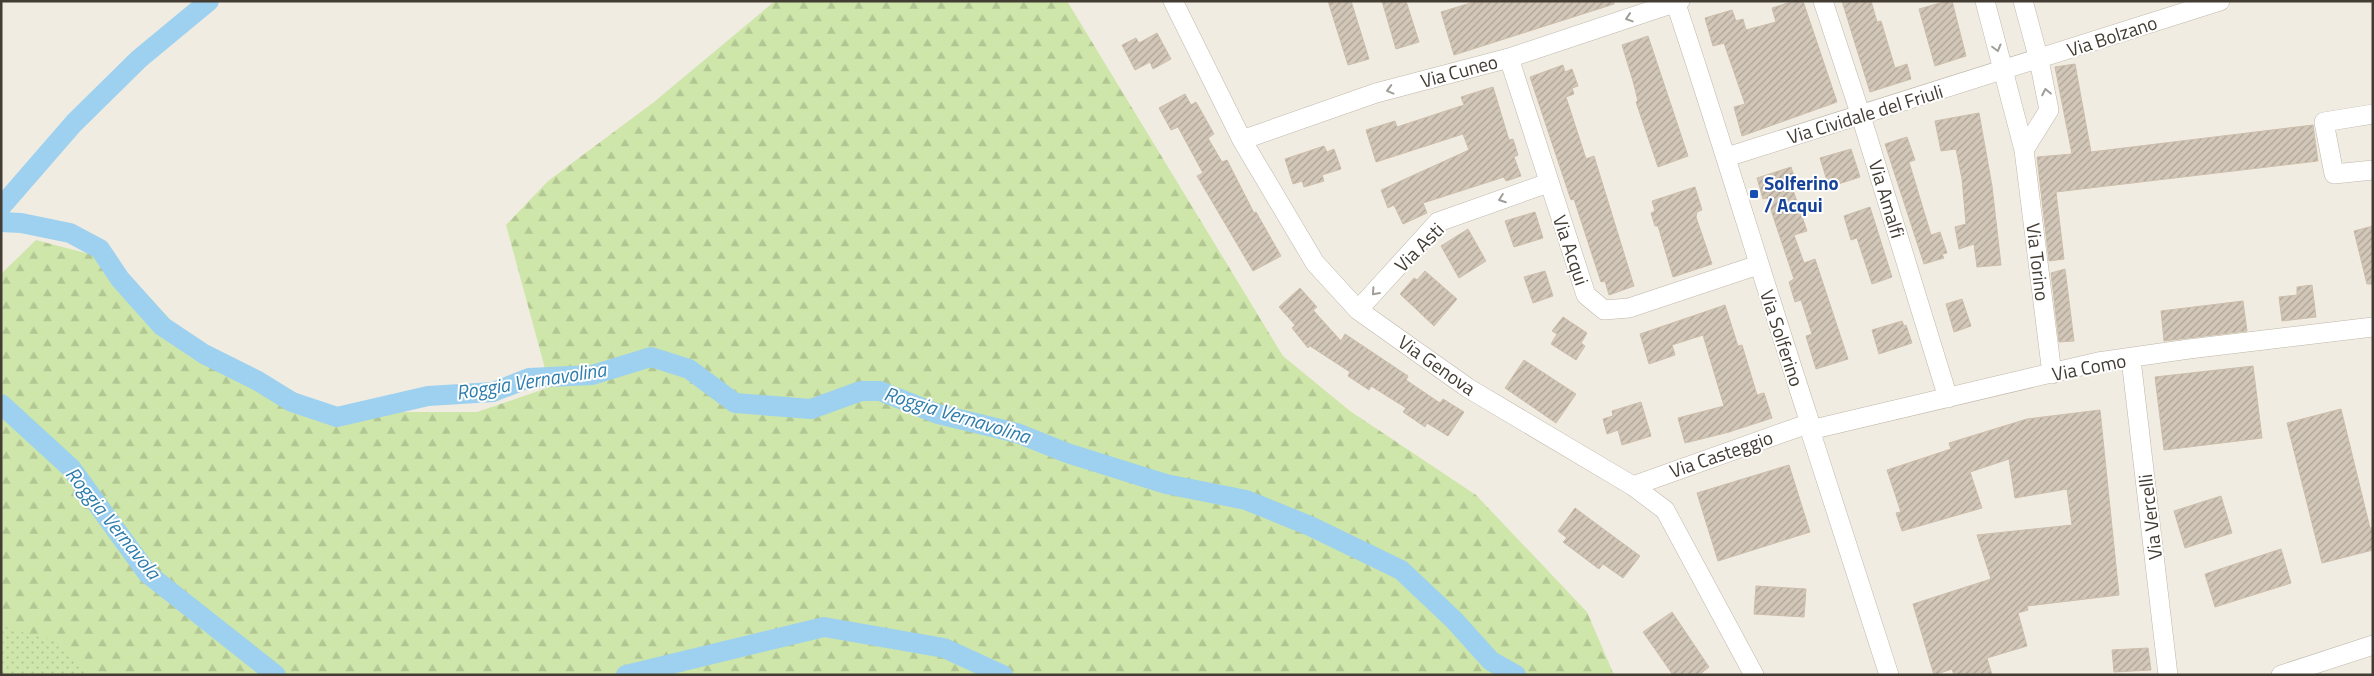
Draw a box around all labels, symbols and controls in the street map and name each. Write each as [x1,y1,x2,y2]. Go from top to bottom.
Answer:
street label: Via Bolzano [2063,7,2161,64]
one-way arrow [1626,12,1634,22]
one-way arrow [1992,44,2002,52]
street label: Via Cuneo [1417,46,1501,95]
street label: Via Cividale del Friuli [1783,76,1946,151]
one-way arrow [1386,84,1395,94]
one-way arrow [2041,87,2051,96]
street label: Via Amalfi [1862,156,1913,242]
place label: Solferino / Acqui [1764,168,1839,219]
marker: Solferino / Acqui [1748,188,1760,200]
one-way arrow [1499,193,1507,203]
street label: Via Acqui [1546,211,1597,289]
street label: Via Asti [1387,215,1450,278]
street label: Via Torino [2019,221,2058,303]
one-way arrow [1372,286,1381,295]
street label: Via Solferino [1753,286,1812,390]
street label: Via Genova [1393,327,1482,402]
street label: Via Como [2049,345,2128,388]
water label: Roggia Vernavolina [454,353,609,408]
water label: Roggia Vernavolina [880,378,1035,452]
street label: Via Casteggio [1665,422,1776,485]
water label: Roggia Vernavola [58,460,169,586]
street label: Via Vercelli [2130,473,2169,562]

